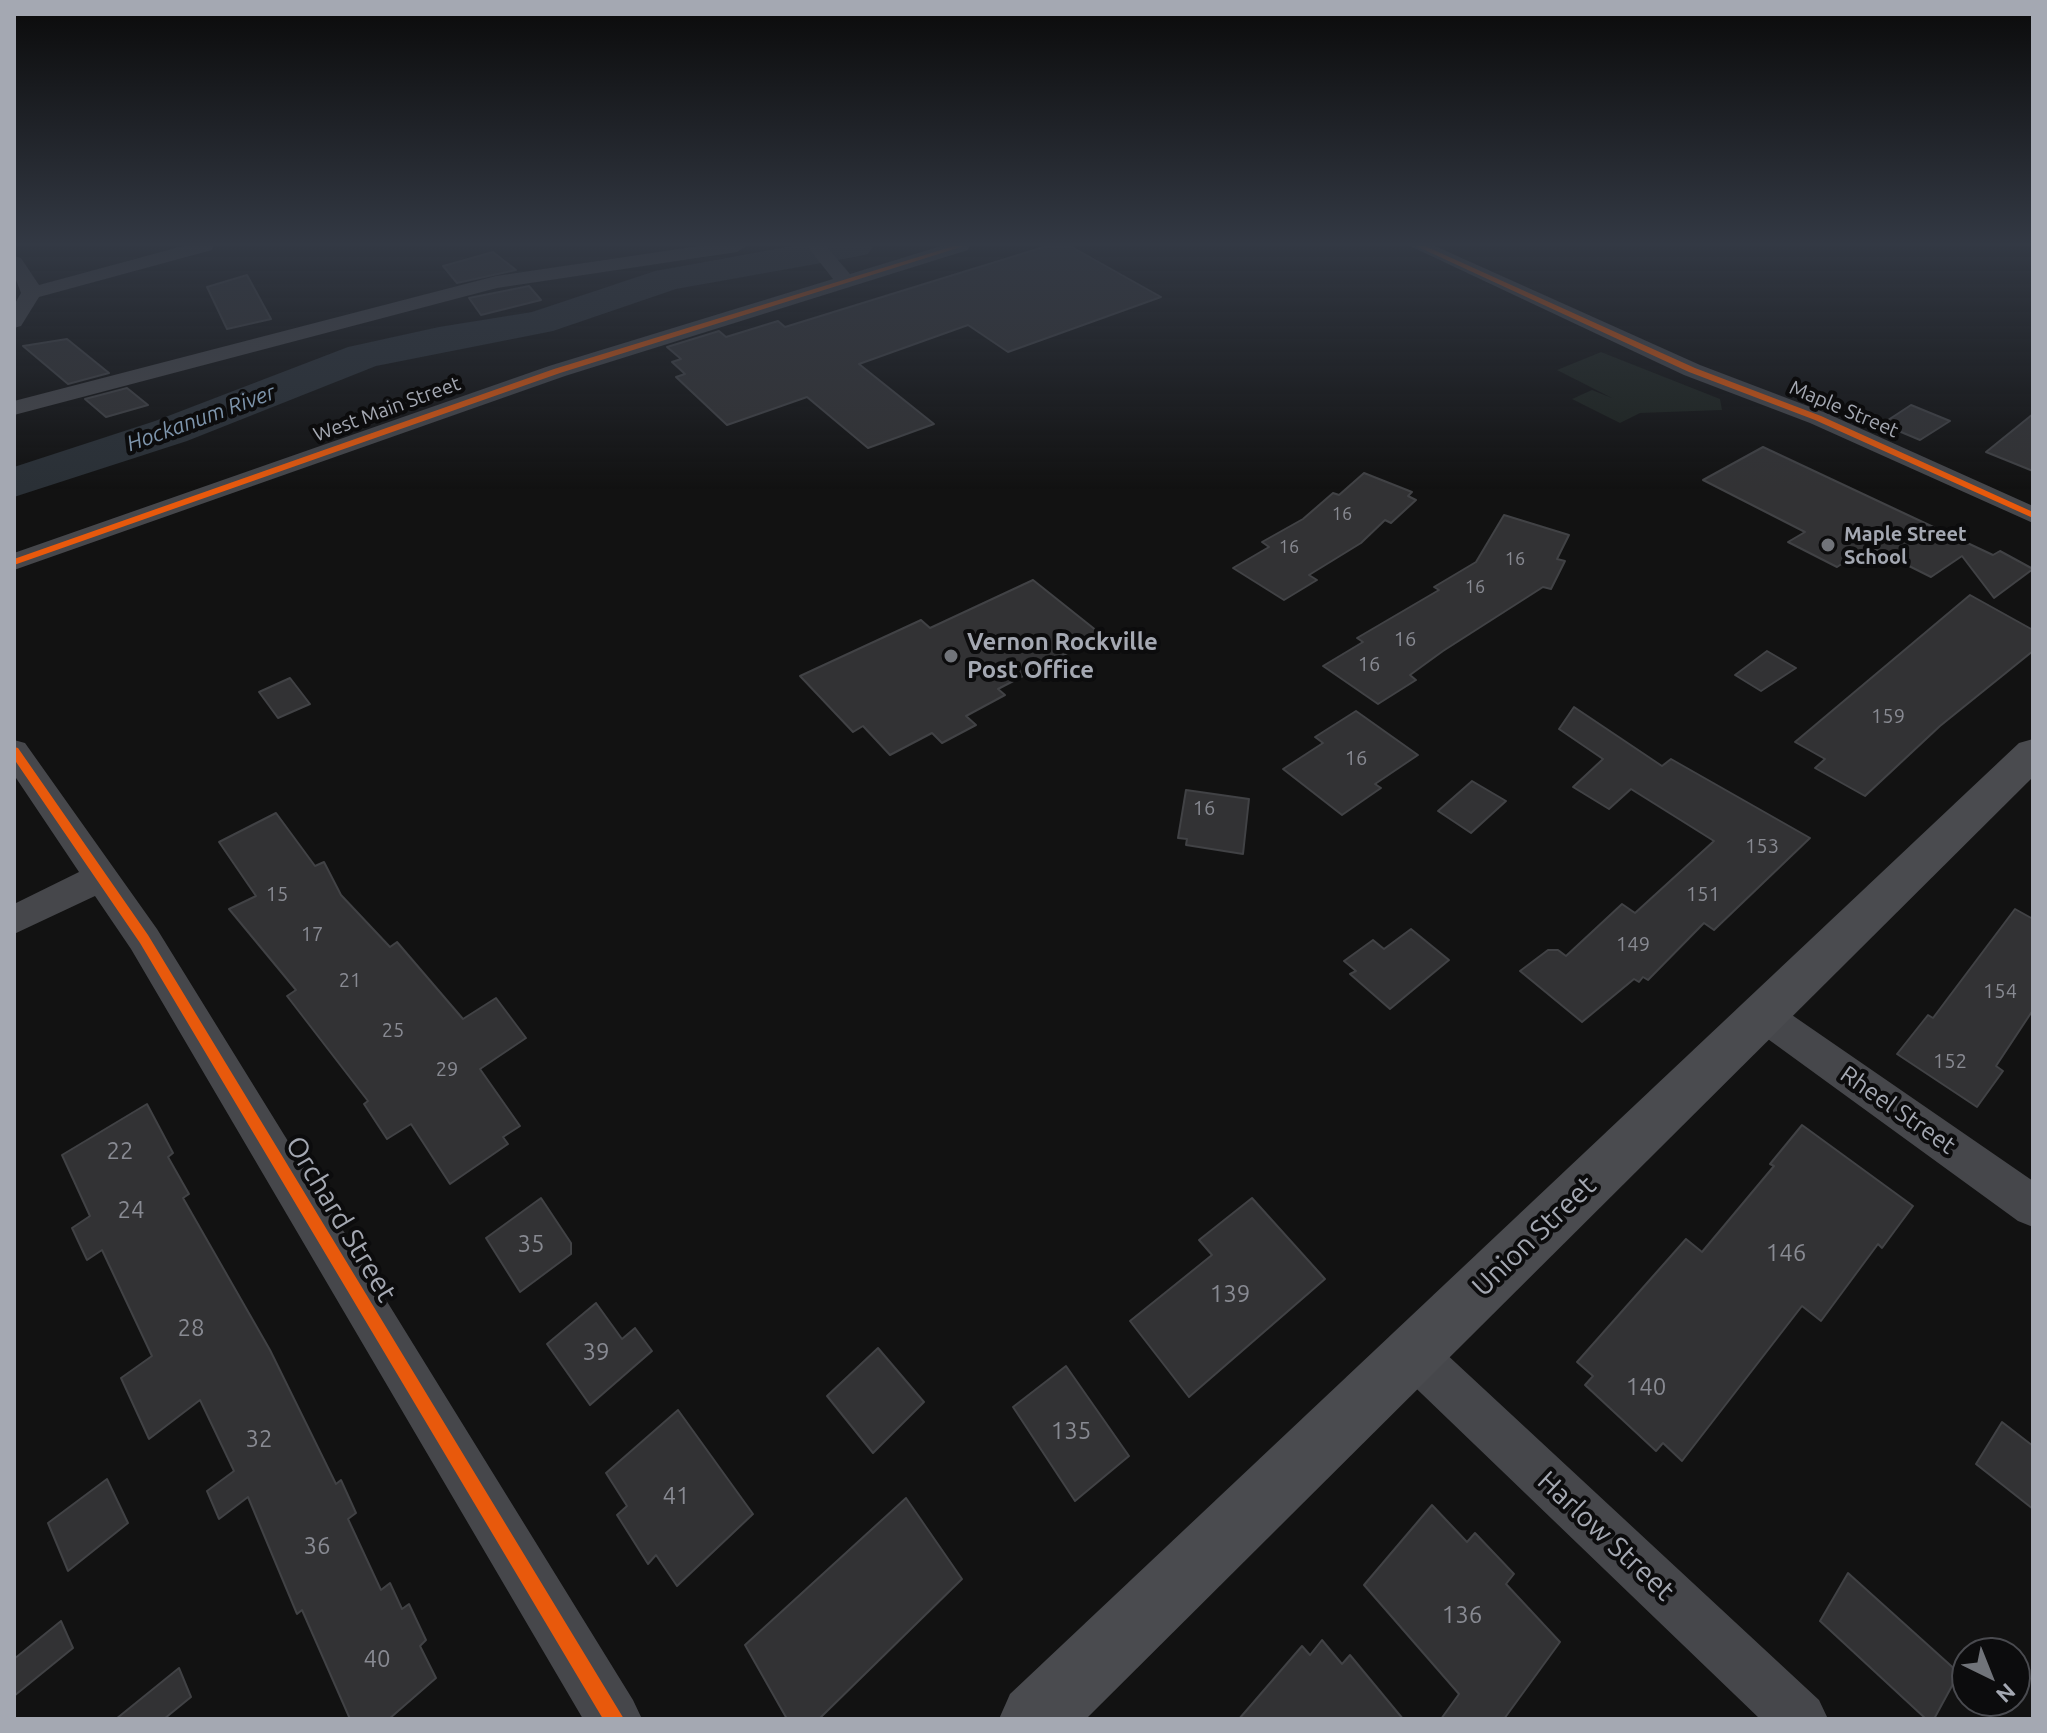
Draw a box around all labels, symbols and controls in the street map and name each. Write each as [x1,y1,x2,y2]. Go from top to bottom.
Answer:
street label: West Main Street [310,371,464,447]
street label: Maple Street [1786,375,1902,443]
water label: Hockanum River [123,379,279,457]
house number: 16 [1332,503,1352,525]
place label: Maple Street School [1844,522,1967,569]
house number: 16 [1279,536,1299,558]
marker: Maple Street School [1819,536,1837,554]
house number: 16 [1505,548,1525,570]
house number: 16 [1465,576,1485,598]
house number: 16 [1394,627,1416,651]
place label: Vernon Rockville Post Office [967,628,1158,684]
marker: Vernon Rockville Post Office [942,647,960,665]
house number: 16 [1358,652,1380,676]
house number: 159 [1871,704,1905,728]
house number: 16 [1345,746,1367,770]
house number: 16 [1193,796,1215,820]
house number: 153 [1745,834,1779,858]
house number: 15 [266,882,288,906]
house number: 151 [1686,882,1720,906]
house number: 17 [301,922,323,946]
house number: 149 [1616,932,1650,956]
house number: 21 [339,968,361,992]
house number: 154 [1983,979,2017,1003]
house number: 25 [382,1018,404,1042]
house number: 152 [1933,1049,1967,1073]
house number: 29 [436,1057,458,1081]
street label: Rheel Street [1835,1060,1961,1160]
street label: Orchard Street [278,1130,404,1308]
house number: 22 [106,1137,134,1165]
street label: Union Street [1465,1169,1603,1303]
house number: 24 [117,1196,145,1224]
house number: 35 [517,1230,545,1258]
house number: 146 [1766,1239,1806,1267]
house number: 139 [1210,1280,1250,1308]
house number: 28 [177,1314,205,1342]
house number: 39 [582,1338,610,1366]
house number: 140 [1626,1373,1666,1401]
house number: 135 [1051,1417,1091,1445]
house number: 32 [245,1425,273,1453]
street label: Harlow Street [1531,1464,1681,1608]
house number: 41 [662,1482,690,1510]
house number: 36 [303,1532,331,1560]
house number: 136 [1442,1601,1482,1629]
north arrow [1951,1637,2031,1717]
house number: 40 [363,1645,391,1673]
text: N [1992,1679,2021,1708]

